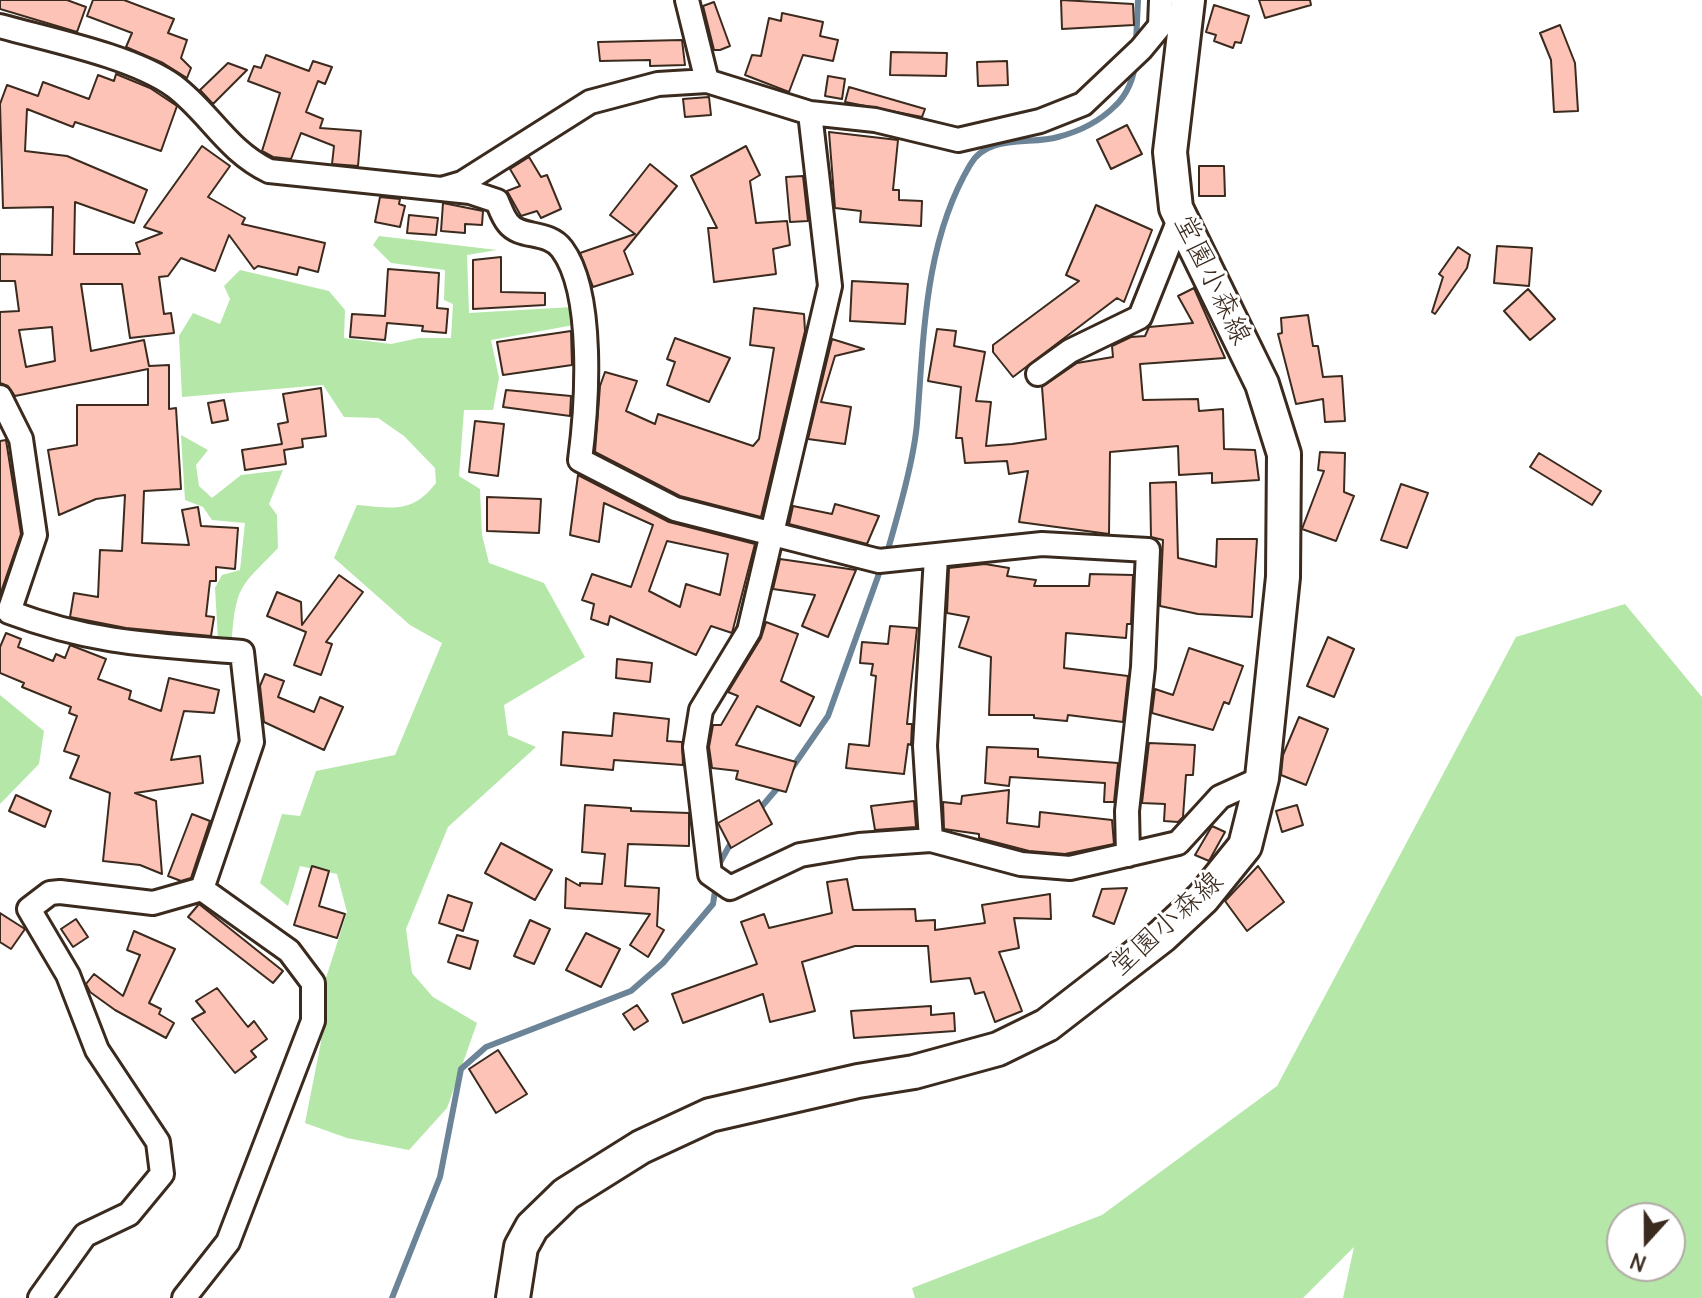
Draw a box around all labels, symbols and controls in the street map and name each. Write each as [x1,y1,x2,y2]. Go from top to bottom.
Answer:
street label: 堂園小森線 [1166,210,1258,350]
street label: 堂園小森線 [1104,865,1230,983]
north arrow [1606,1202,1686,1282]
text: N [1626,1247,1650,1278]

